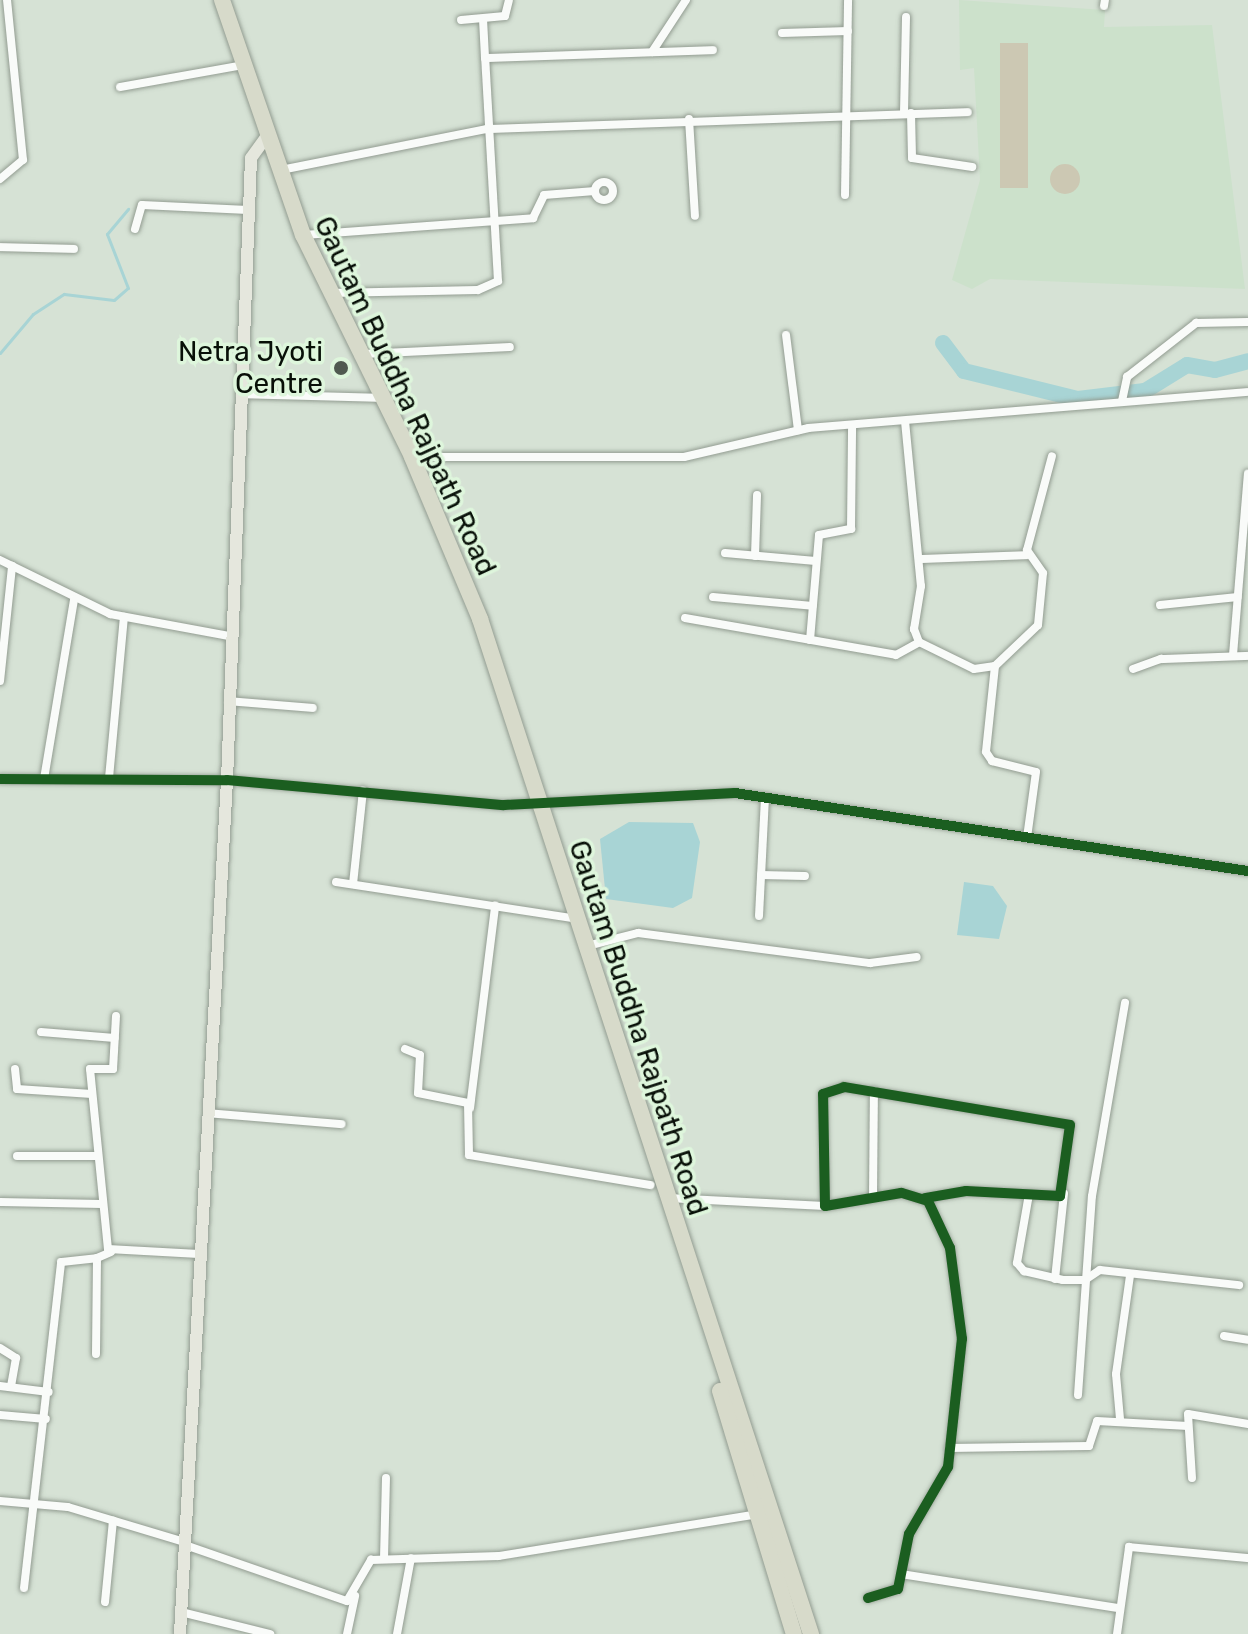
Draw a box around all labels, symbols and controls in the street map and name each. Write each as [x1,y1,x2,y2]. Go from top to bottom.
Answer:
street label: Gautam Buddha Rajpath Road [307,211,503,581]
place label: Netra Jyoti Centre [178,335,323,401]
marker: Netra Jyoti Centre [330,357,352,379]
street label: Gautam Buddha Rajpath Road [561,836,715,1220]

